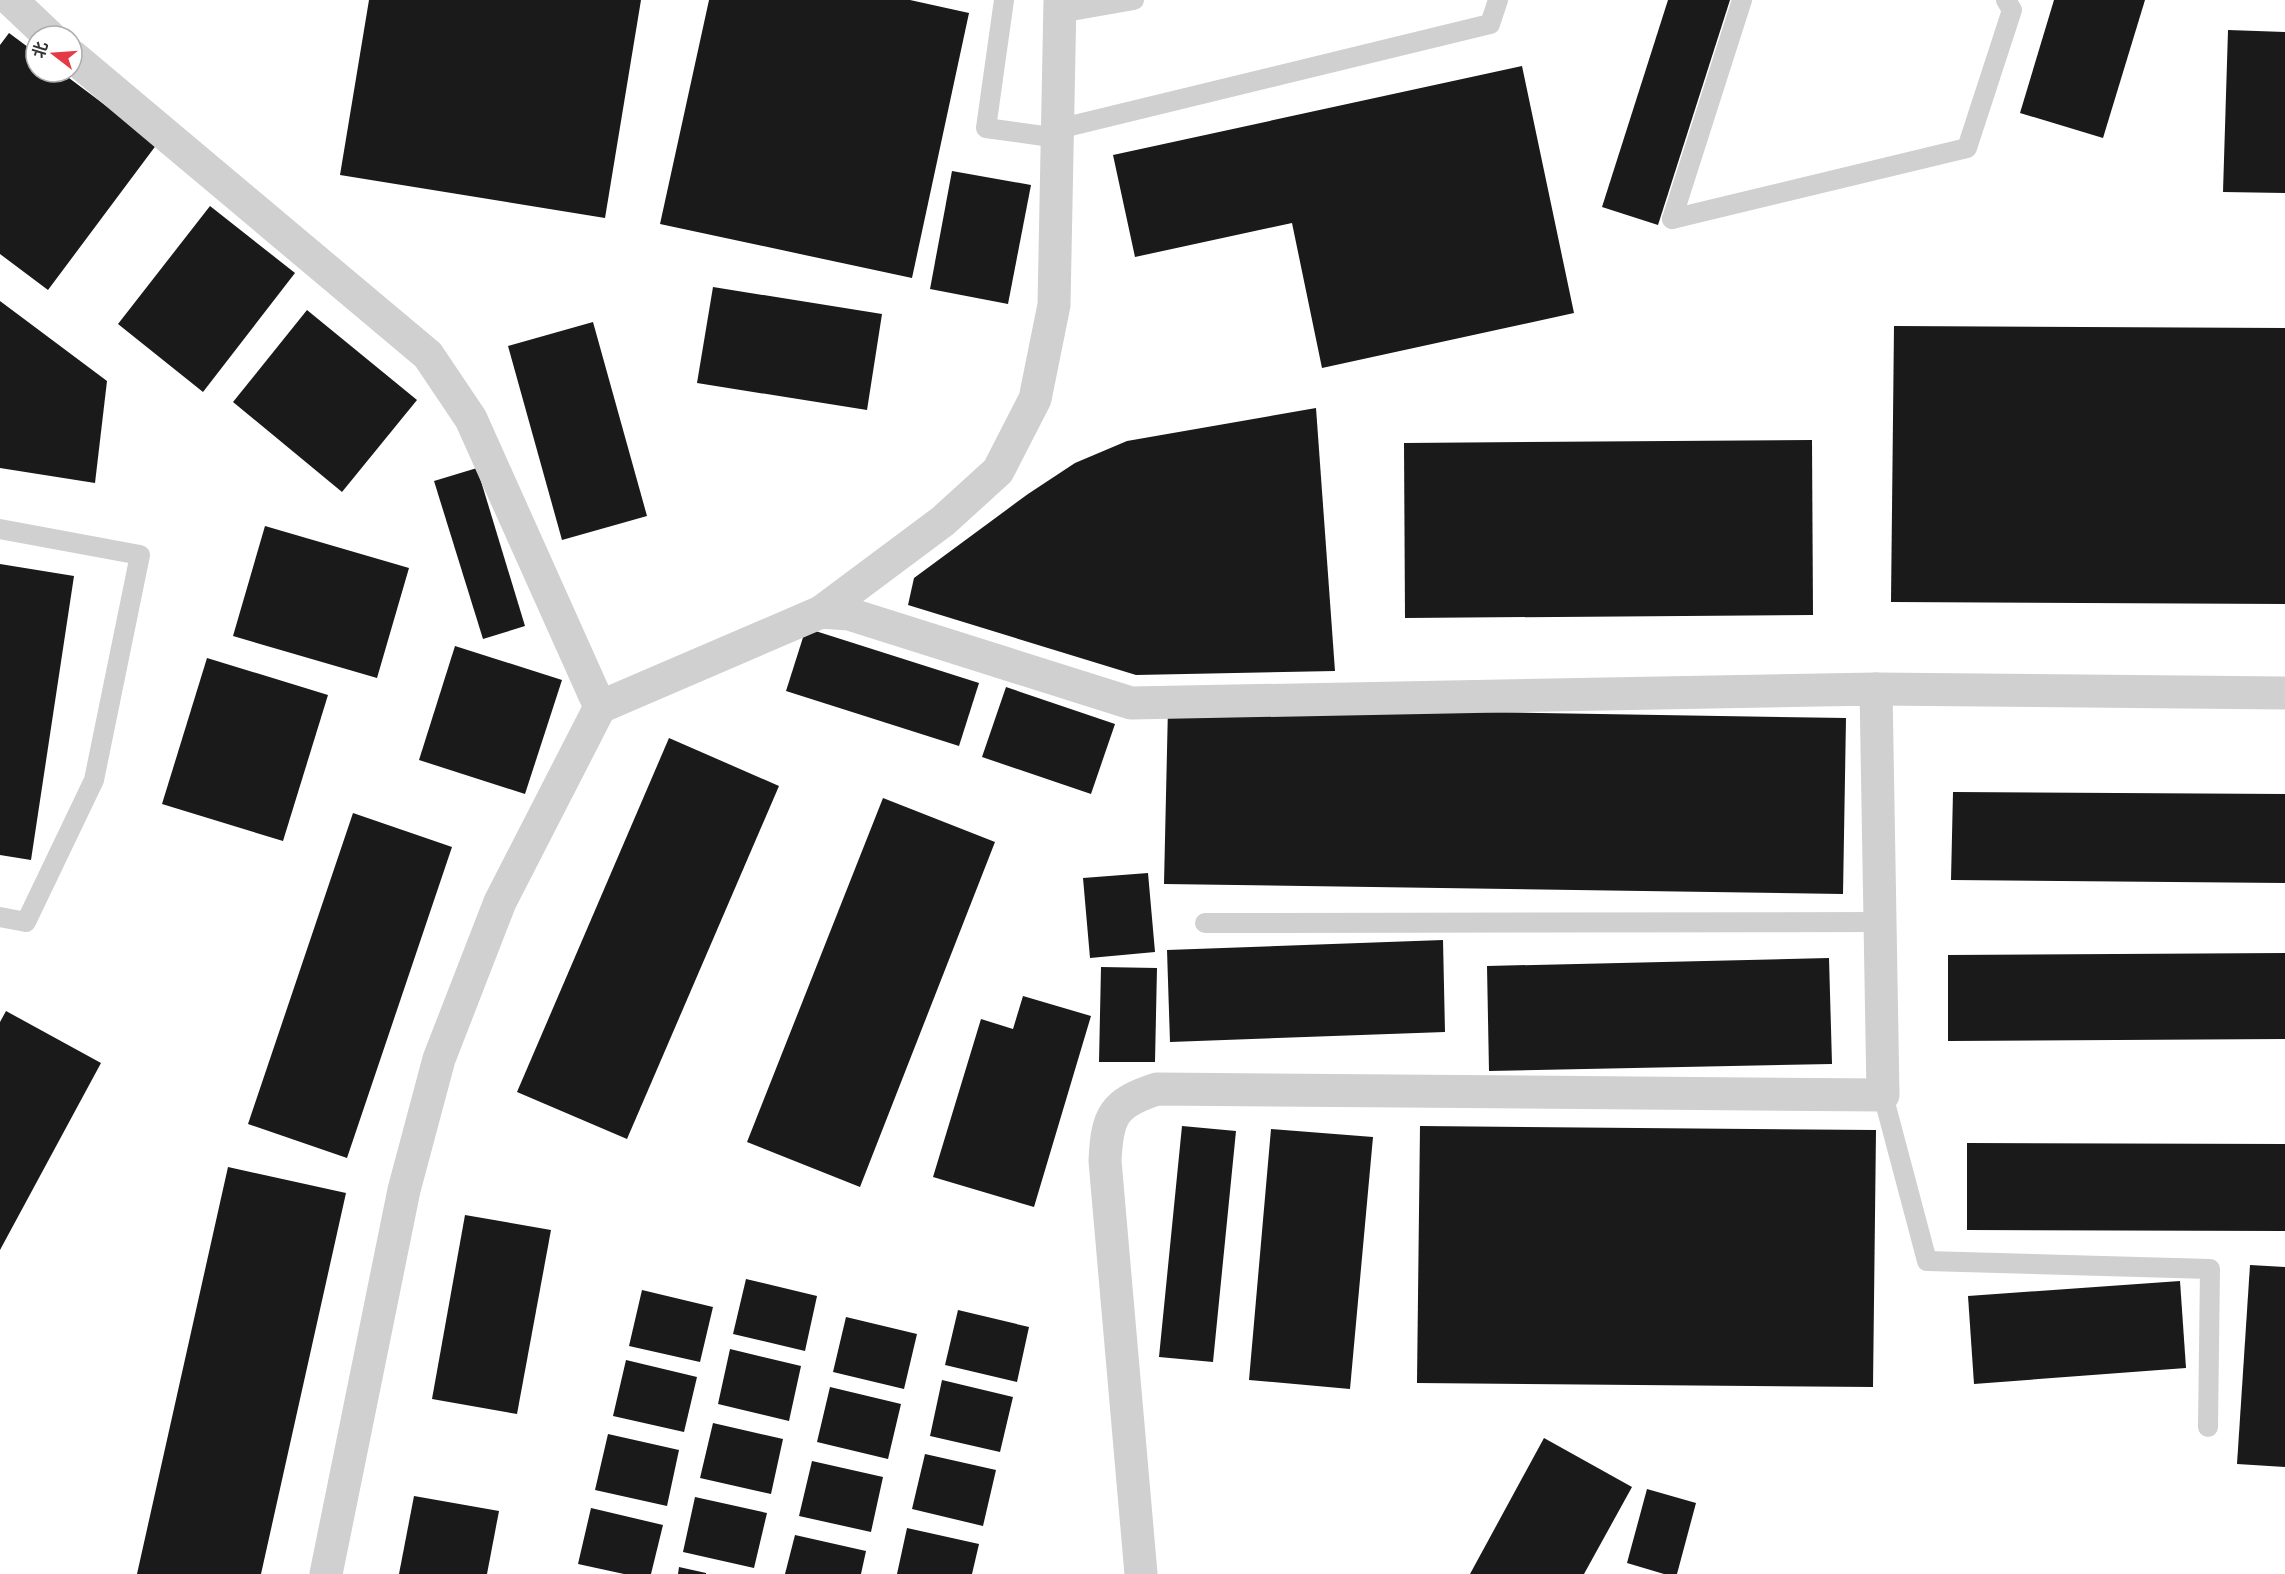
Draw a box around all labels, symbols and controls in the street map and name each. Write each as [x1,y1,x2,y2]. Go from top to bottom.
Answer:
north arrow [24,24,84,84]
text: 北 [30,40,53,61]

